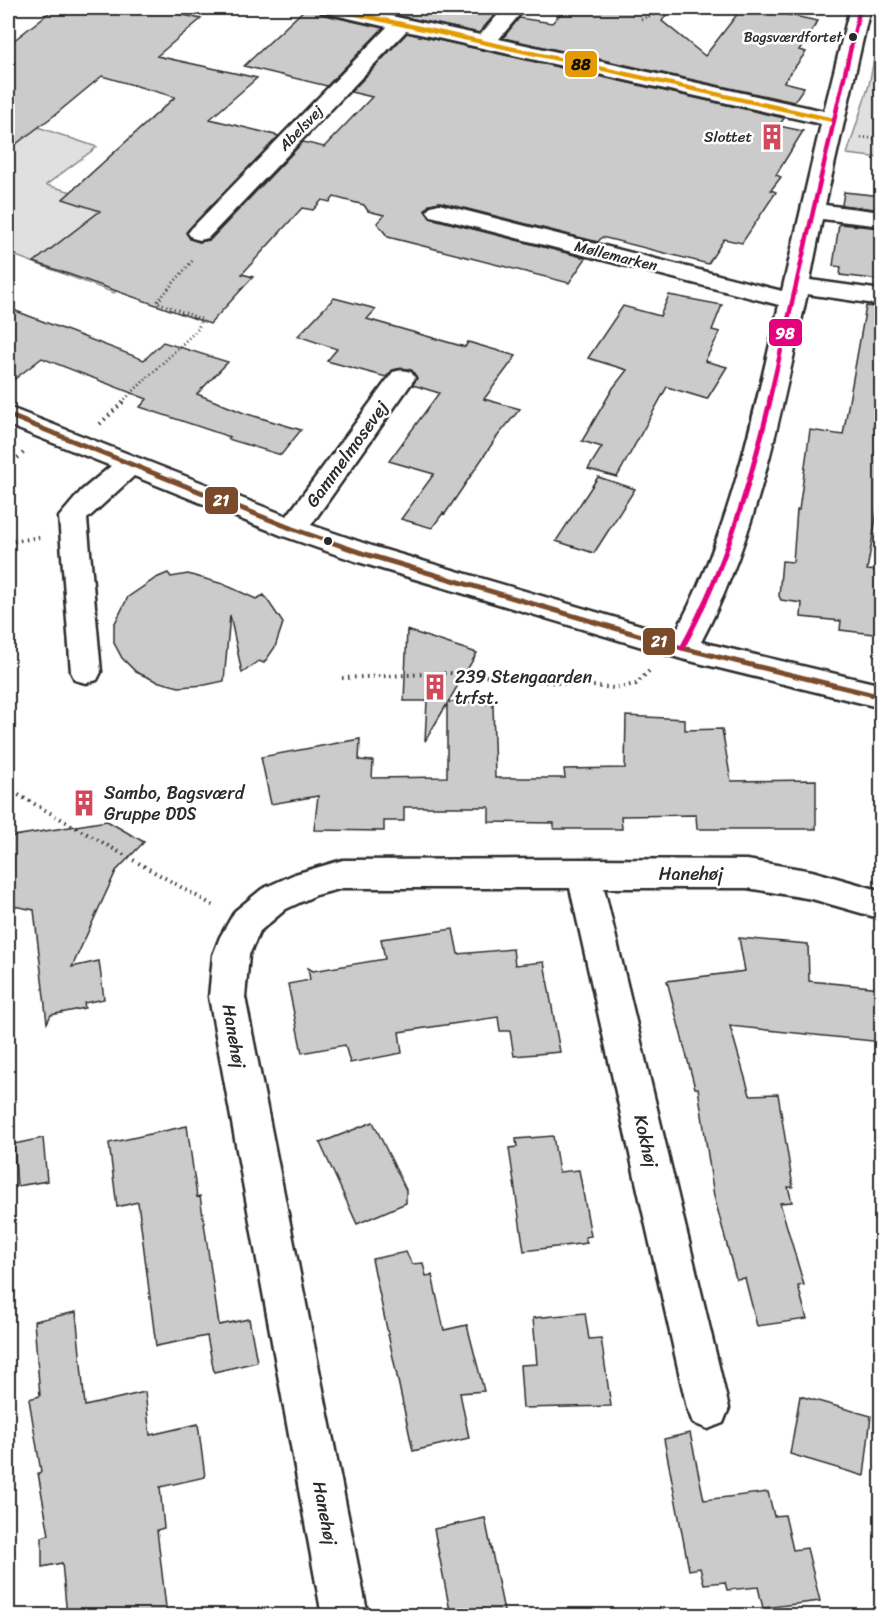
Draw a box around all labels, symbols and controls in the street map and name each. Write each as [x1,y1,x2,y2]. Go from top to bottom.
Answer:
place label: Bagsværdfortet [744,25,843,50]
marker: Bagsværdfortet [847,31,859,43]
line badge: 88 [564,50,598,78]
text: 88 [570,50,591,79]
street label: Abelsvej [272,99,330,158]
building icon: Slottet [757,122,787,152]
place label: Slottet [704,124,752,150]
street label: Møllemarken [572,233,660,279]
line badge: 98 [768,318,803,347]
text: 98 [775,319,795,348]
street label: Gammelmosevej [297,394,397,514]
line badge: 21 [204,486,239,515]
text: 21 [212,486,229,515]
unlabelled marker [322,535,334,547]
line badge: 21 [642,627,676,656]
text: 21 [650,627,667,656]
place label: 239 Stengaarden trfst. [455,661,592,714]
building icon: 239 Stengaarden trfst. [420,672,450,702]
place label: Sambo, Bagsværd Gruppe DDS [104,777,246,830]
building icon: Sambo, Bagsværd Gruppe DDS [69,788,99,818]
street label: Hanehøj [659,858,724,890]
street label: Hanehøj [213,1001,255,1071]
street label: Kokhøj [624,1111,668,1171]
street label: Hanehøj [303,1478,347,1548]

